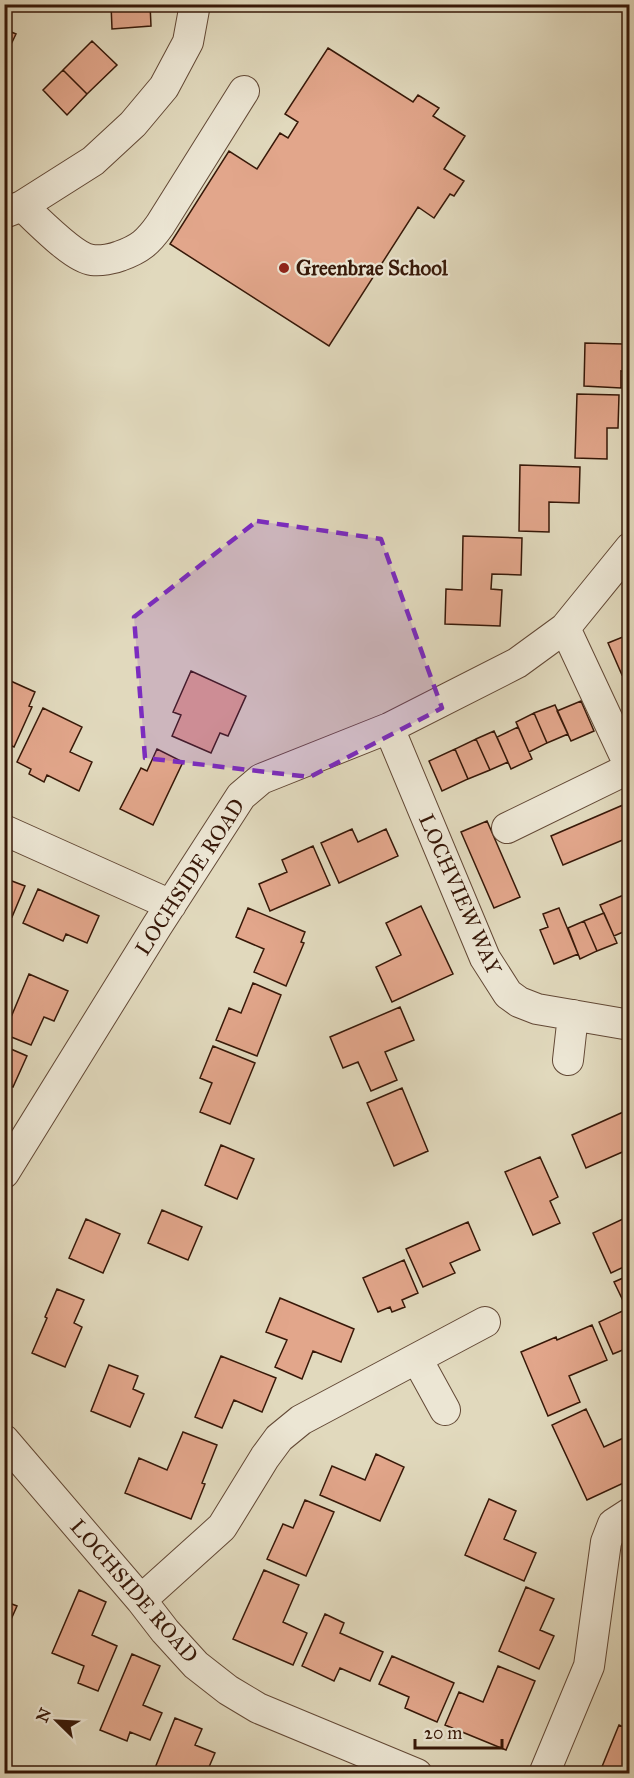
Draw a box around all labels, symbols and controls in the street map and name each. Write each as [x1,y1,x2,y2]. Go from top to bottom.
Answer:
place label: Greenbrae School [296,255,449,281]
marker: Greenbrae School [277,261,291,275]
street label: LOCHSIDE ROAD [130,794,250,960]
street label: LOCHVIEW WAY [413,810,507,979]
street label: LOCHSIDE ROAD [65,1514,203,1668]
north arrow [27,1691,87,1751]
text: N [32,1705,55,1725]
scale bar [415,1712,502,1750]
text: 20 m [424,1722,462,1744]

